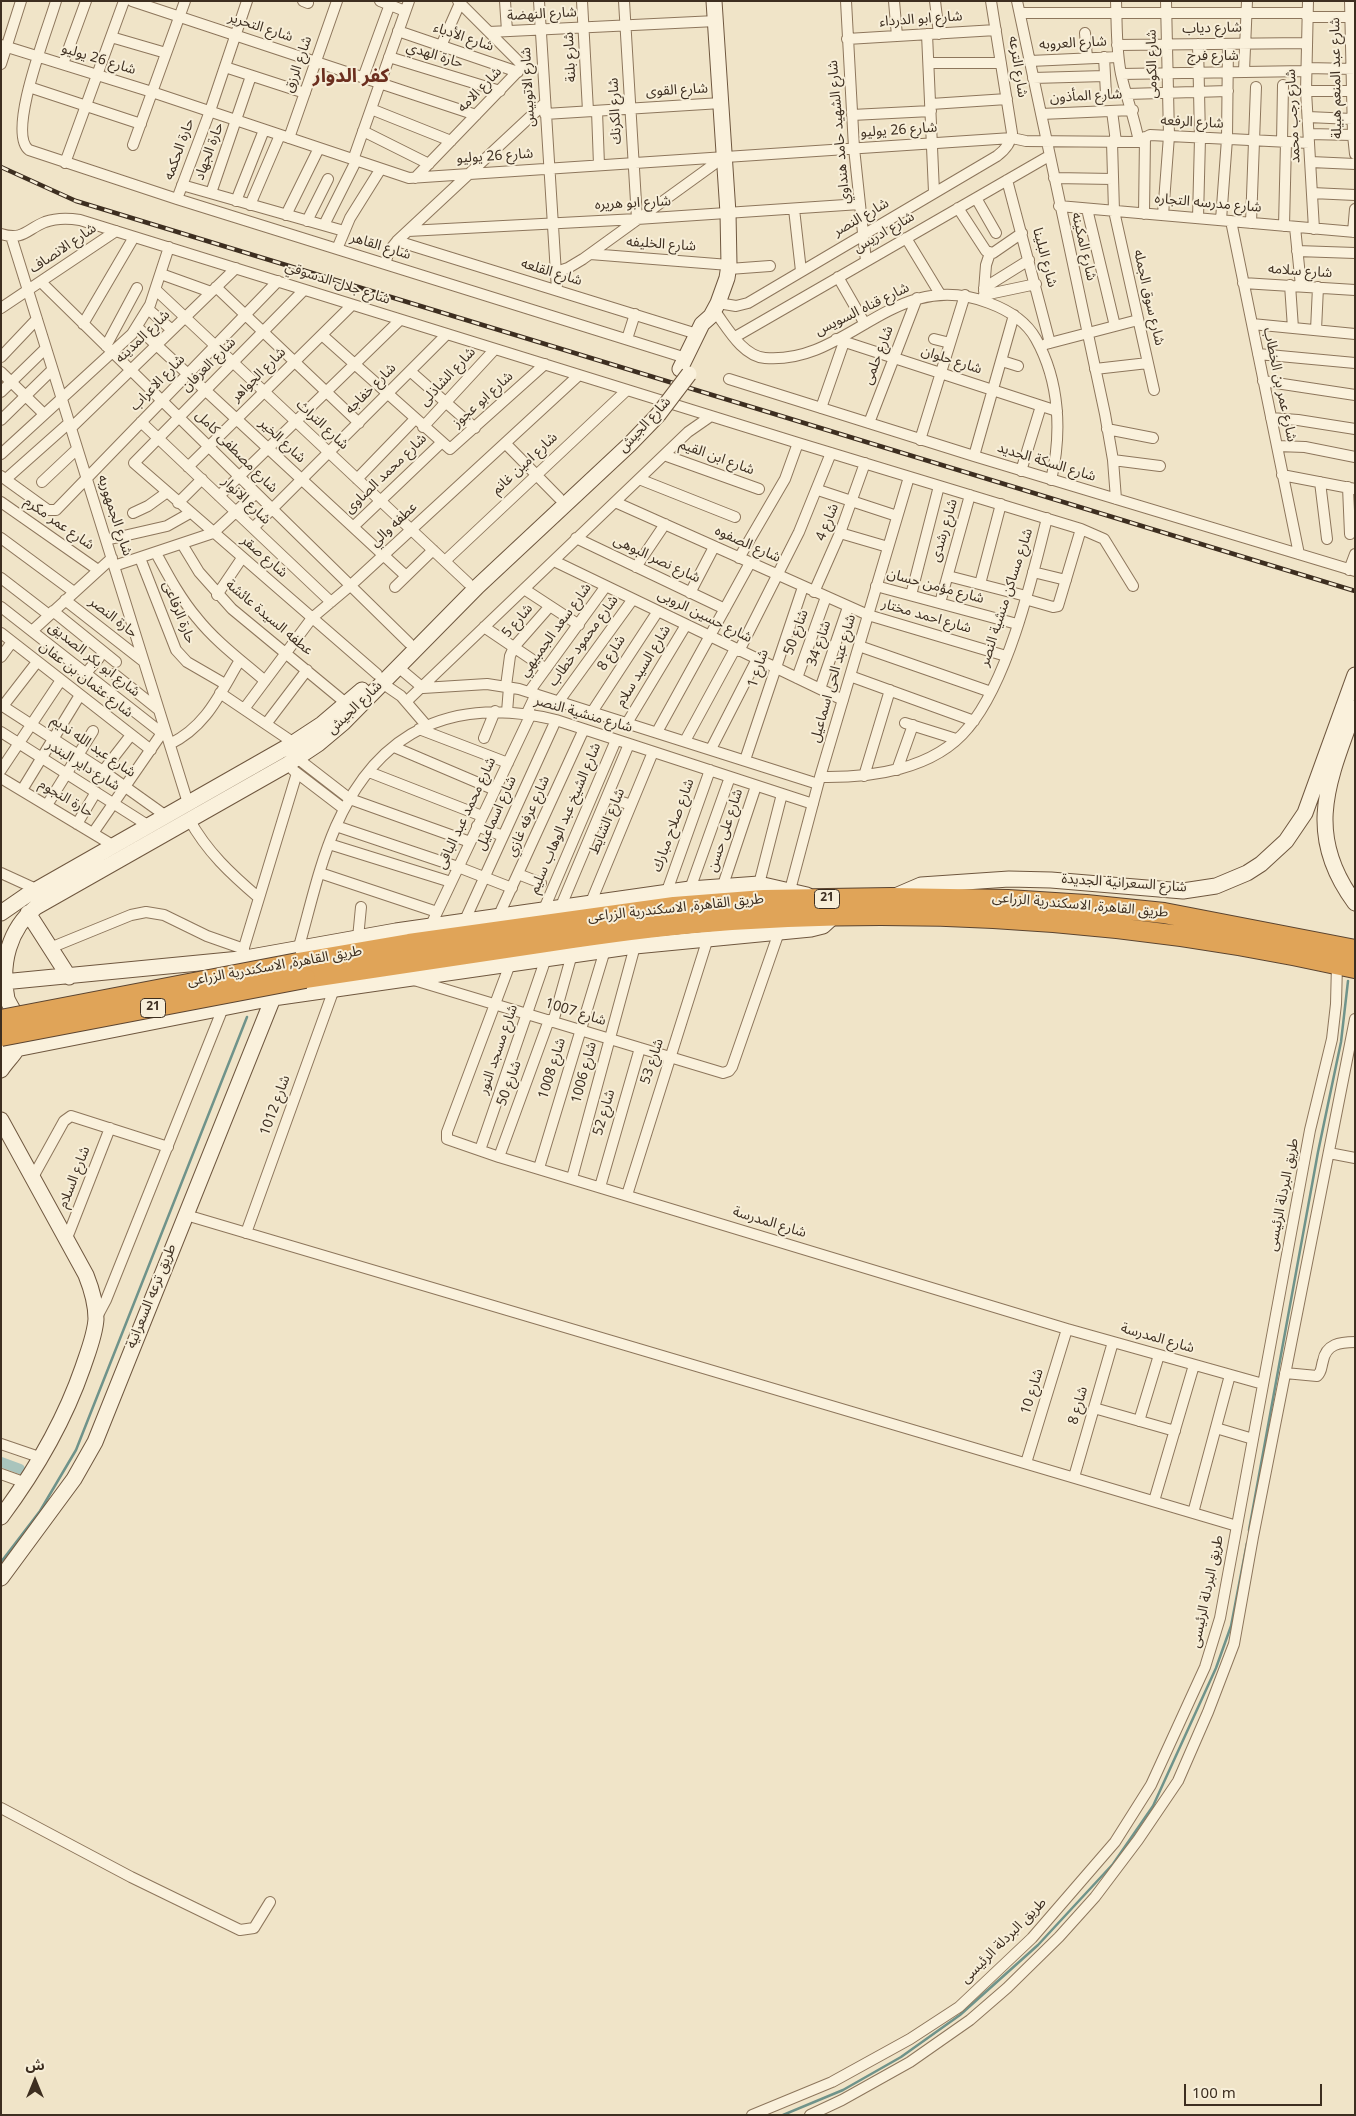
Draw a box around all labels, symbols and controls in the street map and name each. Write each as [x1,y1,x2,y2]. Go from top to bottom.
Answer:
street label: شارع النهضة [507,6,577,26]
street label: شارع ابو الدرداء [879,10,963,32]
street label: شارع التحرير [226,11,294,47]
street label: شارع عبد المنعم هبيلة [1329,17,1347,139]
street label: شارع الأدباء [431,21,495,57]
street label: شارع دياب [1182,21,1242,39]
street label: شارع الكومى [1145,29,1163,99]
street label: شارع بلنة [562,31,582,83]
street label: شارع الرزق [282,34,318,96]
street label: شارع الترعه [1003,35,1029,99]
street label: شارع العروبه [1039,35,1107,55]
street label: حارة الهدي [404,40,464,74]
street label: شارع 26 يوليو [59,42,137,80]
street label: شارع الاتوبيس [520,47,540,127]
street label: شارع فرج [1187,50,1239,66]
street label: شارع الشهيد حامد هنداوي [826,59,856,205]
street label: شارع الامه [455,65,507,117]
district label: كفر الدوار [313,68,389,90]
street label: شارع رجب محمد [1284,68,1306,164]
street label: شارع الكرنك [607,77,627,145]
street label: شارع القوى [646,82,708,102]
street label: شارع المأذون [1049,88,1123,108]
street label: شارع الرفعه [1160,114,1224,134]
street label: حارة الحكمه [162,117,200,183]
street label: حارة الجهاد [193,121,229,183]
street label: شارع 26 يوليو [860,121,938,143]
street label: شارع 26 يوليو [456,147,534,169]
street label: شارع مدرسه التجاره [1154,192,1262,218]
street label: شارع ابو هريره [594,195,672,215]
street label: شارع النصر [831,196,893,242]
street label: شارع ادريس [852,210,918,258]
street label: شارع المكينه [1066,211,1098,283]
street label: شارع الانصاف [27,221,101,279]
street label: شارع البلينا [1027,226,1059,290]
street label: شارع القاهر [348,231,412,265]
street label: شارع الخليفه [626,235,696,257]
street label: شارع سوق الجمله [1128,248,1166,348]
street label: شارع القلعه [518,257,584,291]
street label: شارع جلال الدسوقي [282,260,392,310]
street label: شارع سلامه [1267,262,1333,284]
street label: شارع قناه السويس [813,281,913,341]
street label: شارع المدينه [113,308,175,368]
street label: شارع حلمى [861,324,899,388]
street label: شارع عمر بن الخطاب [1258,326,1298,444]
street label: شارع العرفان [179,335,241,397]
street label: شارع حلوان [918,344,984,380]
street label: شارع الجواهر [229,345,291,407]
street label: شارع الشاذلى [417,345,481,411]
street label: شارع الاعراب [128,352,190,416]
street label: شارع خفاجه [343,361,401,419]
street label: شارع ابو عجوز [450,369,518,433]
street label: شارع الجيش [616,395,676,457]
street label: شارع التراث [291,398,351,454]
street label: شارع مصطفى كامل [190,408,280,498]
street label: شارع الخير [254,416,308,468]
street label: شارع امين غانم [490,430,562,500]
street label: شارع محمد الصاوى [342,432,432,518]
street label: شارع ابن القيم [676,438,756,480]
street label: شارع السكة الحديد [995,441,1097,487]
street label: شارع الجمهوريه [92,473,134,559]
street label: شارع الانوار [217,475,273,529]
street label: شارع عمر مكرم [20,495,96,555]
street label: شارع رشدى [929,498,963,564]
street label: عطفه والي [368,500,422,552]
street label: شارع 4 [814,502,844,544]
street label: شارع الصفوه [711,524,783,568]
street label: شارع مساكن منشية النصر [978,527,1038,669]
street label: شارع صقر [236,533,290,583]
street label: شارع نصر البوهى [610,534,702,588]
street label: شارع مؤمن حسان [885,567,985,609]
street label: عطفه السيدة عائشة [221,578,315,660]
street label: حارة الرفاعى [157,579,197,647]
street label: شارع سعد الجمبيهي [517,581,597,681]
street label: شارع حسين الروبى [654,588,754,648]
street label: شارع محمود خطاب [546,593,624,691]
street label: حارة النصر [84,595,140,643]
street label: شارع احمد مختار [879,597,973,639]
street label: شارع 5 [500,602,538,642]
street label: شارع 50 [782,608,814,658]
street label: شارع عبد الحى اسماعيل [809,613,861,745]
street label: شارع 34 [805,619,837,669]
street label: شارع ابو بكر الصديق [44,620,142,702]
street label: شارع السيد سلام [614,623,676,711]
street label: شارع 8 [595,633,631,675]
street label: شارع عثمان بن عفان [35,639,135,723]
street label: شارع 1 [746,648,774,690]
street label: شارع الجيش [325,679,387,739]
street label: شارع منشية النصر [532,694,634,738]
street label: شارع عبد الله نديم [46,713,138,783]
street label: شارع داير البندر [42,738,122,796]
street label: شارع الشيخ عبد الوهاب سليم [528,741,606,897]
street label: شارع محمد عبد الباقى [435,755,501,873]
street label: شارع اسماعيل [474,774,522,854]
street label: شارع عرفه غازي [505,774,555,860]
street label: حارة النجوم [35,777,95,823]
street label: شارع صلاح مبارك [650,777,700,875]
street label: شارع الشايط [588,787,630,857]
street label: شارع على حسن [706,787,748,875]
street label: شارع السعرانية الجديدة [1061,872,1187,898]
road number: 21 [814,890,840,909]
street label: طريق القاهرة, الاسكندرية الزراعى [991,891,1169,923]
street label: طريق القاهرة, الاسكندرية الزراعى [587,892,765,928]
street label: طريق القاهرة, الاسكندرية الزراعى [186,944,364,992]
street label: شارع 1007 [542,997,608,1031]
road number: 21 [140,998,166,1018]
street label: شارع مسجد النور [477,1003,523,1097]
street label: شارع 1008 [537,1036,571,1102]
street label: شارع 53 [639,1037,669,1087]
street label: شارع 1006 [570,1040,602,1106]
street label: شارع 50 [495,1059,527,1109]
street label: شارع 1012 [258,1074,296,1138]
street label: شارع 52 [591,1088,621,1138]
street label: طريق البردلة الرئيسى [1266,1137,1304,1253]
street label: شارع السلام [57,1145,95,1211]
street label: شارع المدرسة [730,1205,808,1243]
street label: طريق ترعه السعرانية [124,1242,182,1352]
street label: شارع المدرسة [1118,1321,1196,1359]
street label: شارع 10 [1019,1367,1049,1417]
street label: شارع 8 [1067,1385,1093,1427]
street label: طريق البردلة الرئيسى [1189,1534,1229,1650]
street label: طريق البردلة الرئيسى [959,1896,1051,1988]
text: ش [25,2051,45,2080]
north arrow [10,2056,60,2106]
scale bar [1186,2074,1324,2106]
text: 100 m [1192,2077,1236,2109]

